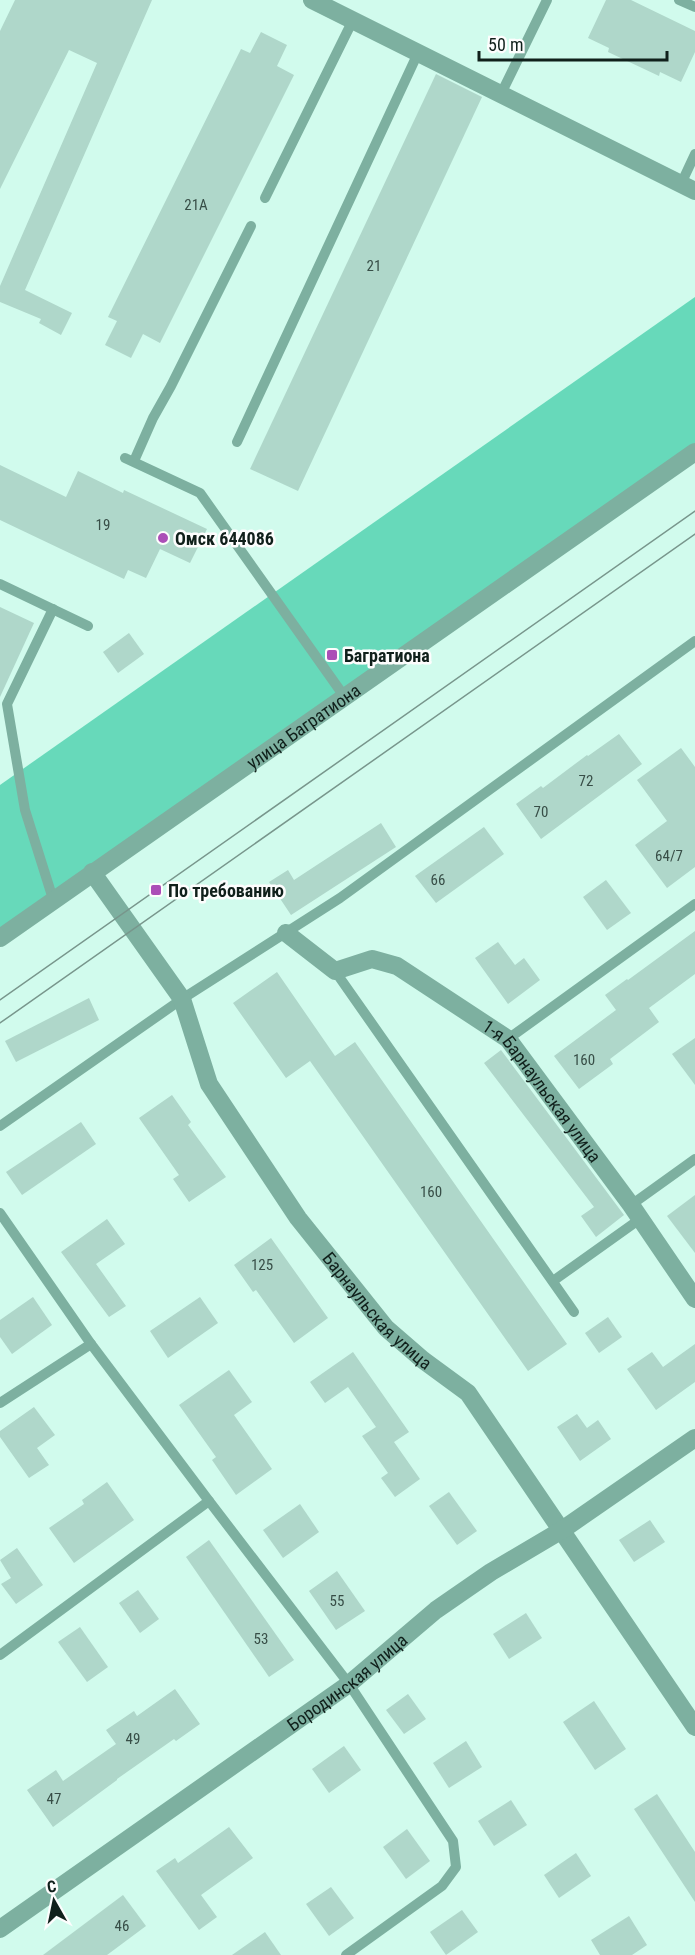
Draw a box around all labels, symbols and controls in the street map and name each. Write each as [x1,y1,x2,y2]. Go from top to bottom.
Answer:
scale bar [479,24,666,62]
text: 50 m [488,34,523,55]
house number: 21А [184,196,208,214]
house number: 21 [367,257,381,275]
house number: 19 [96,516,110,534]
place label: Омск 644086 [175,528,274,549]
marker: Омск 644086 [156,531,170,545]
place label: Багратиона [344,645,430,666]
marker: Багратиона [325,648,339,662]
street label: улица Багратиона [242,679,364,773]
house number: 72 [579,772,593,790]
house number: 70 [534,803,548,821]
house number: 64/7 [655,847,683,865]
house number: 66 [431,871,445,889]
place label: По требованию [168,880,284,901]
marker: По требованию [149,883,163,897]
street label: 1-я Барнаульская улица [479,1015,606,1166]
house number: 160 [573,1051,595,1069]
house number: 160 [420,1183,442,1201]
street label: Барнаульская улица [319,1248,436,1374]
house number: 125 [251,1256,273,1274]
house number: 55 [330,1592,344,1610]
street label: Бородинская улица [283,1629,411,1735]
house number: 53 [254,1630,268,1648]
house number: 49 [126,1730,140,1748]
house number: 47 [47,1790,61,1808]
north arrow [24,1871,84,1931]
text: С [46,1877,58,1897]
house number: 46 [115,1917,129,1935]

